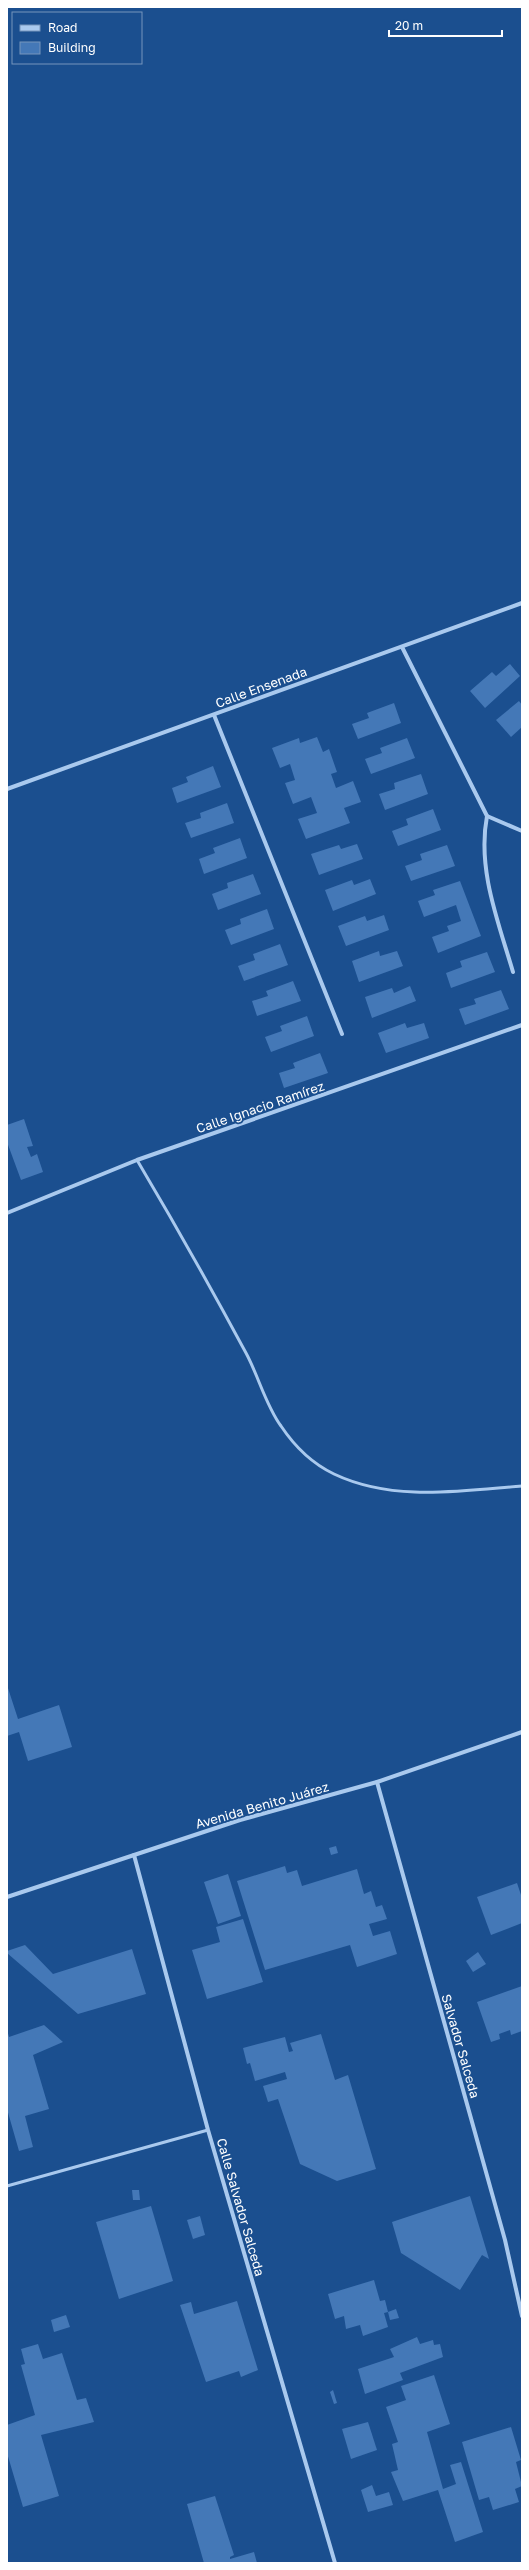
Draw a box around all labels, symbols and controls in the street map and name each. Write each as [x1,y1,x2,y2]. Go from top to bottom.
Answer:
legend [12,12,142,64]
scale bar [389,12,502,38]
text: 20 m [395,18,423,33]
text: Road [48,20,77,35]
text: Building [48,40,96,55]
street label: Calle Ensenada [213,663,309,711]
street label: Calle Ignacio Ramírez [194,1077,326,1136]
street label: Avenida Benito Juárez [193,1778,331,1832]
street label: Salvador Salceda [438,1992,484,2100]
street label: Calle Salvador Salceda [214,2136,268,2278]

